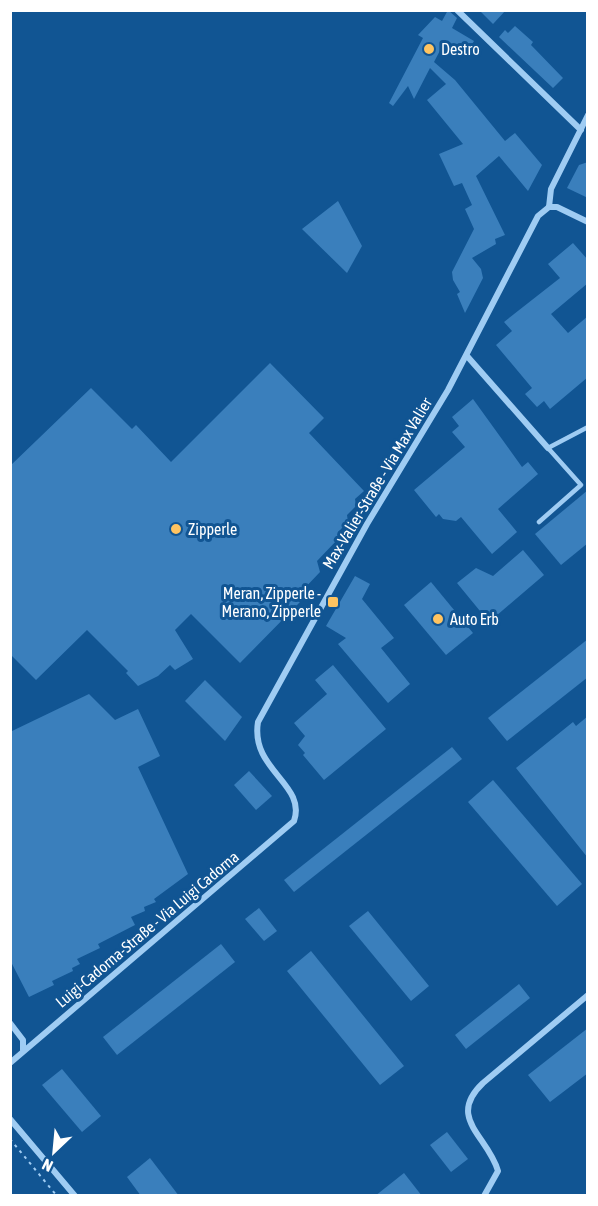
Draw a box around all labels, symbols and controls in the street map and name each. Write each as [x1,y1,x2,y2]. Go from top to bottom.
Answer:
place label: Destro [441,40,480,58]
marker: Destro [422,42,436,56]
street label: Max-Valier-Straße - Via Max Valier [319,394,435,572]
place label: Zipperle [188,520,237,539]
marker: Zipperle [169,522,183,536]
place label: Meran, Zipperle - Merano, Zipperle [221,584,321,621]
marker: Meran, Zipperle - Merano, Zipperle [326,595,340,609]
place label: Auto Erb [450,610,499,628]
marker: Auto Erb [431,612,445,626]
street label: Luigi-Cadorna-Straße - Via Luigi Cadorna [52,847,243,1012]
north arrow [24,1122,84,1182]
text: N [39,1155,56,1176]

